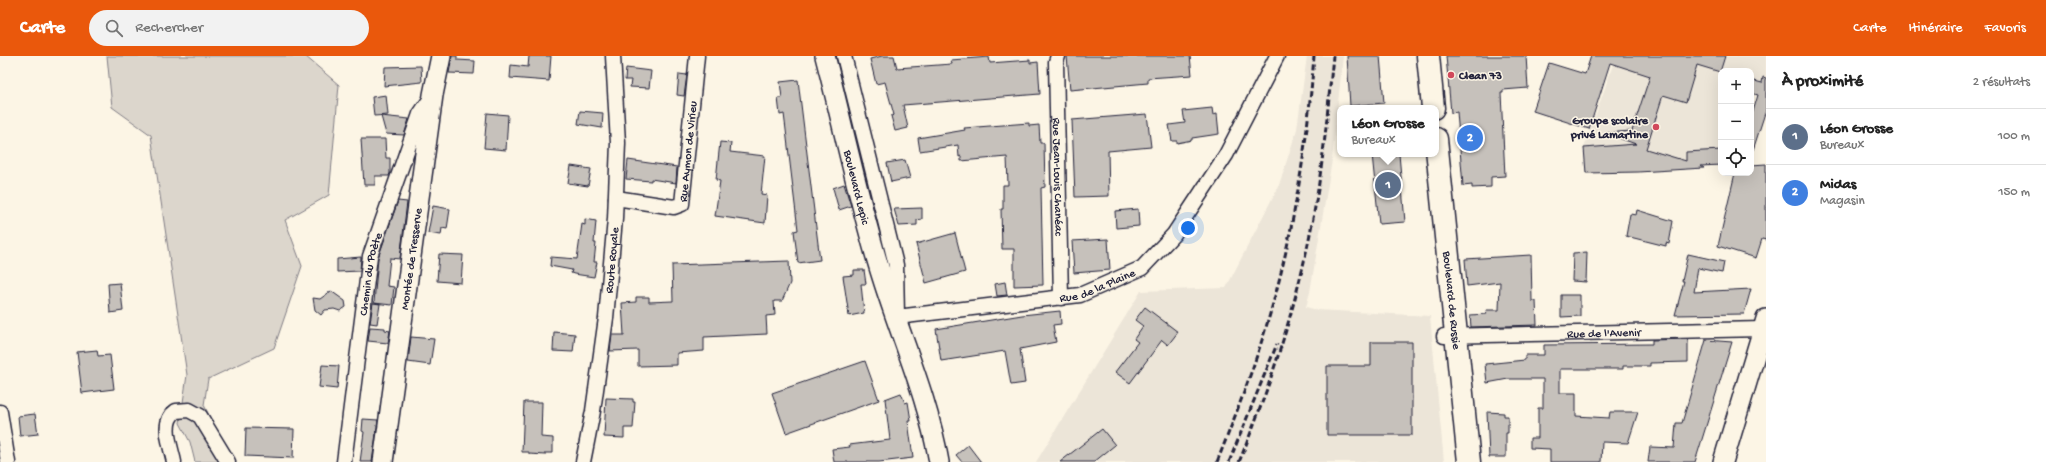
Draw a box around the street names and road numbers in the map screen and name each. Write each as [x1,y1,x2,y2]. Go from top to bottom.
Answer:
street label: Rue Aymon de Virieu [677,100,701,203]
street label: Rue Jean-Louis Chanéac [1048,117,1065,237]
street label: Boulevard Lepic [839,148,872,227]
street label: Montée de Tresserve [399,207,427,311]
street label: Route Royale [603,226,623,294]
street label: Chemin du Poète [358,230,387,317]
street label: Boulevard de Russie [1438,250,1463,351]
street label: Rue de la Plaine [1059,266,1139,306]
street label: Rue de l'Avenir [1567,327,1643,342]

